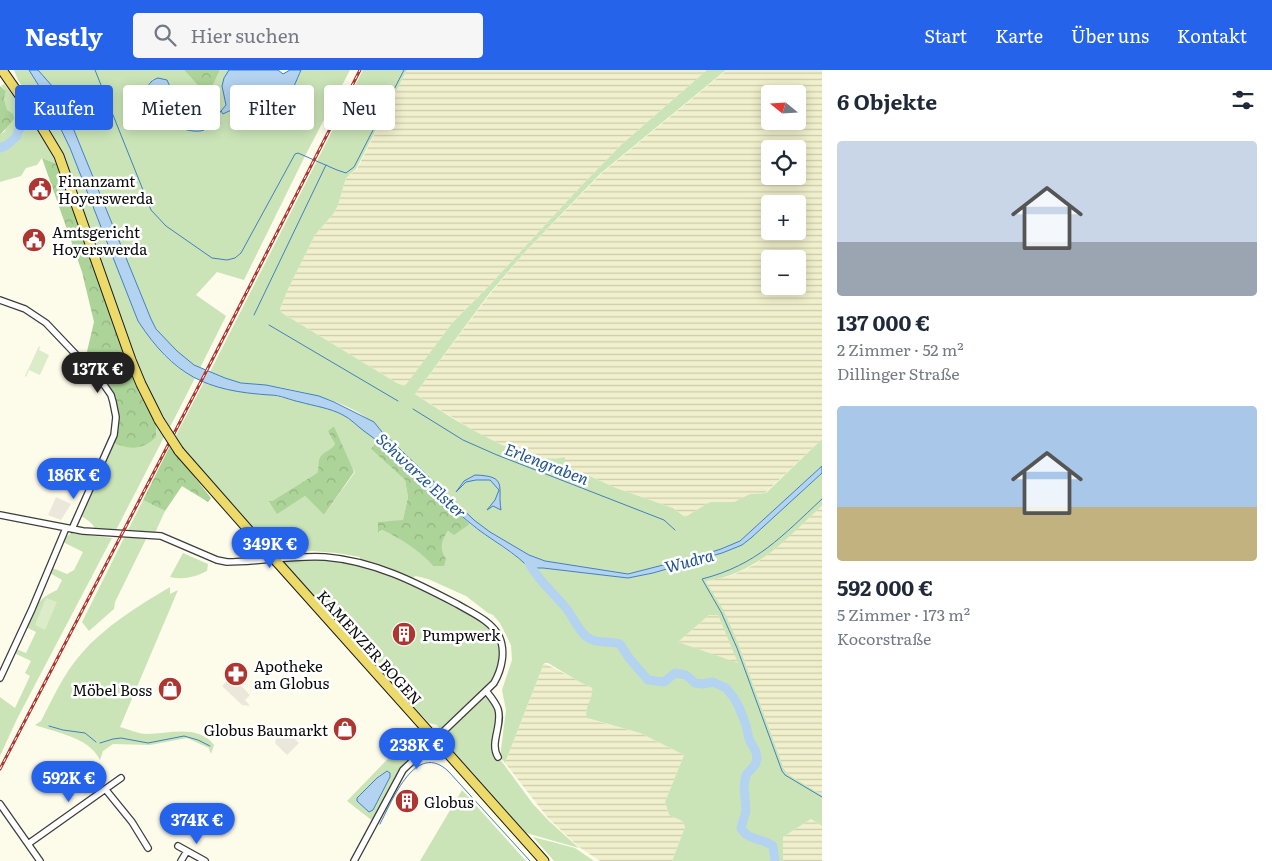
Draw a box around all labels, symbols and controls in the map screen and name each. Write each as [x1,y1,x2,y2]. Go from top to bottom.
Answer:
search box [133,13,483,58]
text: Nestly [25,18,103,53]
icon: search [151,21,179,49]
text: Hier suchen [191,21,300,49]
text: Start [924,22,967,49]
text: Karte [995,22,1043,49]
text: Über uns [1071,22,1149,49]
text: Kontakt [1177,22,1247,49]
chip: Kaufen [15,85,113,130]
chip: Mieten [123,85,220,130]
chip: Filter [230,85,314,130]
chip: Neu [324,85,395,130]
north arrow [761,85,806,130]
map controls [761,85,806,295]
text: 6 Objekte [837,85,937,116]
icon: filters [1229,86,1257,114]
button: locate [761,140,806,185]
place label: Finanzamt Hoyerswerda [58,169,154,209]
icon: home [1002,173,1092,263]
public building icon: Finanzamt Hoyerswerda [27,176,53,202]
button: + [761,195,806,240]
place label: Amtsgericht Hoyerswerda [52,220,148,260]
public building icon: Amtsgericht Hoyerswerda [21,227,47,253]
button: − [761,250,806,295]
text: 137 000 € [837,306,930,337]
text: 2 Zimmer · 52 m² [837,337,964,361]
pin: 137K € [57,352,139,394]
text: 137K € [73,356,123,380]
text: Dillinger Straße [837,361,960,385]
water label: Schwarze Elster [372,427,472,523]
water label: Erlengraben [501,436,593,490]
icon: home [1002,438,1092,528]
pin: 186K € [33,458,115,500]
text: 186K € [48,462,100,486]
pin: 349K € [229,526,311,569]
text: 349K € [243,531,297,555]
water label: Wudra [662,542,717,578]
text: 592 000 € [837,571,933,602]
street label: KAMENZER BOGEN [312,585,428,709]
text: 5 Zimmer · 173 m² [837,602,970,626]
building icon: Pumpwerk [391,621,417,647]
place label: Pumpwerk [422,623,501,646]
text: Kocorstraße [837,626,931,650]
place label: Apotheke am Globus [254,654,330,694]
pharmacy icon: Apotheke am Globus [223,661,249,687]
shop icon: Möbel Boss [157,676,183,702]
place label: Möbel Boss [72,678,152,701]
shop icon: Globus Baumarkt [332,716,358,742]
place label: Globus Baumarkt [204,718,328,741]
pin: 238K € [376,728,458,770]
text: 238K € [390,732,444,756]
pin: 592K € [28,760,110,803]
text: 592K € [43,765,96,789]
building icon: Globus [394,788,420,814]
place label: Globus [424,790,474,813]
pin: 374K € [156,802,238,845]
text: 374K € [171,807,223,831]

